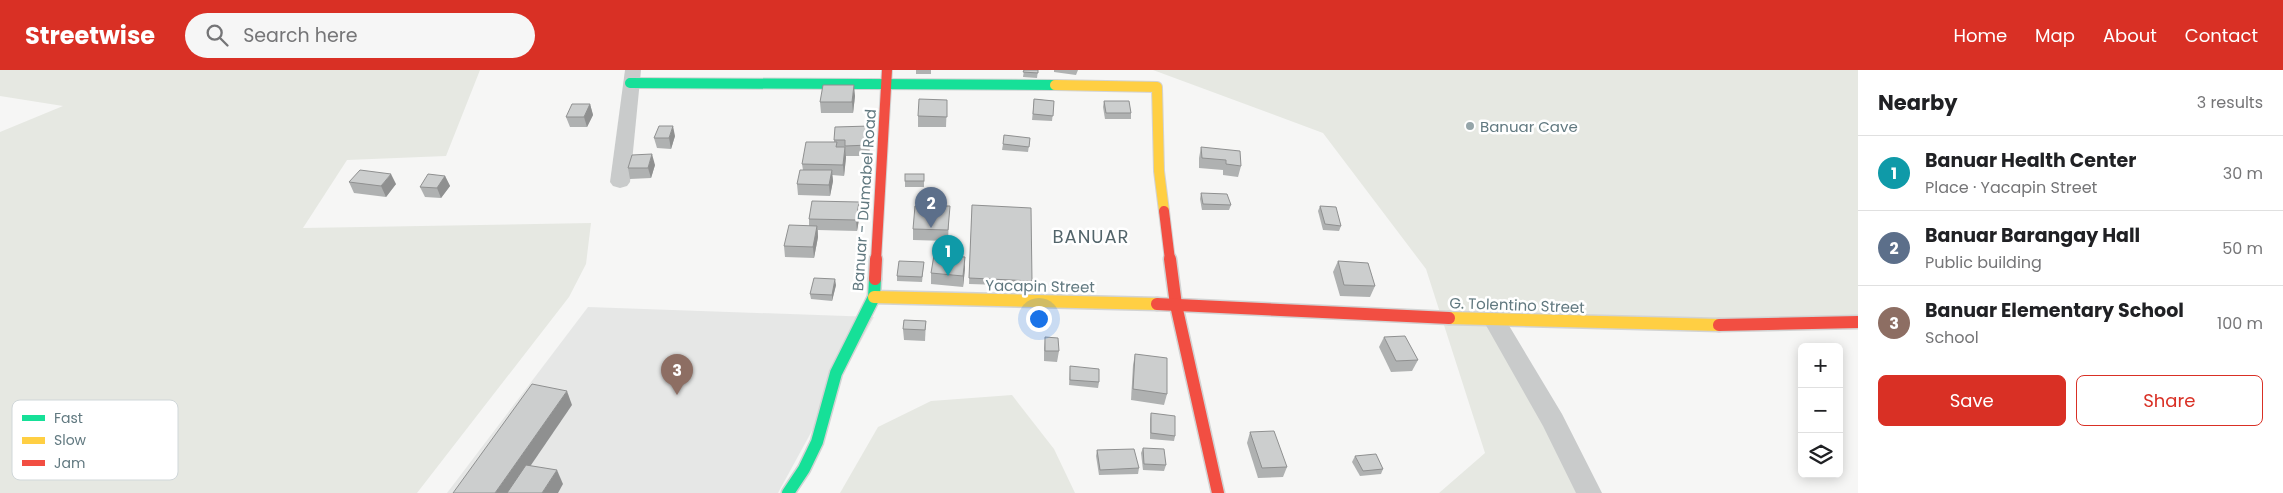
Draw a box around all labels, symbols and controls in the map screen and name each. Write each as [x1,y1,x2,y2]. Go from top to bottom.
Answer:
search box [185,13,535,58]
text: Streetwise [25,19,155,52]
icon: search [203,21,231,49]
text: Search here [243,22,358,49]
text: Home [1953,23,2007,48]
text: Map [2035,23,2075,48]
text: About [2103,23,2157,48]
text: Contact [2185,23,2258,48]
text: Nearby [1878,88,1958,117]
text: 3 results [2197,91,2263,114]
street label: Banuar - Dumabel Road [847,108,881,292]
place label: Banuar Cave [1480,116,1578,137]
marker: Banuar Cave [1464,120,1476,132]
text: Banuar Health Center [1925,147,2136,174]
text: 1 [1891,162,1897,185]
text: 30 m [2223,162,2263,185]
text: Place · Yacapin Street [1925,176,2097,199]
pin: 2 [915,187,947,228]
text: Banuar Barangay Hall [1925,222,2140,249]
district label: BANUAR [1052,224,1130,249]
pin: 1 [932,235,964,276]
text: 2 [1889,237,1899,260]
text: 50 m [2222,237,2263,260]
text: Public building [1925,251,2042,274]
street label: Yacapin Street [985,275,1095,297]
street label: G. Tolentino Street [1449,292,1585,318]
text: Banuar Elementary School [1925,297,2184,324]
your location [1026,306,1052,332]
text: 3 [1889,312,1899,335]
text: 100 m [2217,312,2263,335]
text: School [1925,326,1979,349]
map controls [1798,343,1843,478]
button: + [1798,343,1843,388]
pin: 3 [661,354,693,395]
button: Save [1878,375,2066,426]
button: Share [2076,375,2263,426]
button: − [1798,388,1843,433]
legend [12,400,178,480]
text: Fast [54,408,83,428]
text: Slow [54,430,87,450]
button: layers [1798,433,1843,478]
text: Jam [54,453,85,473]

